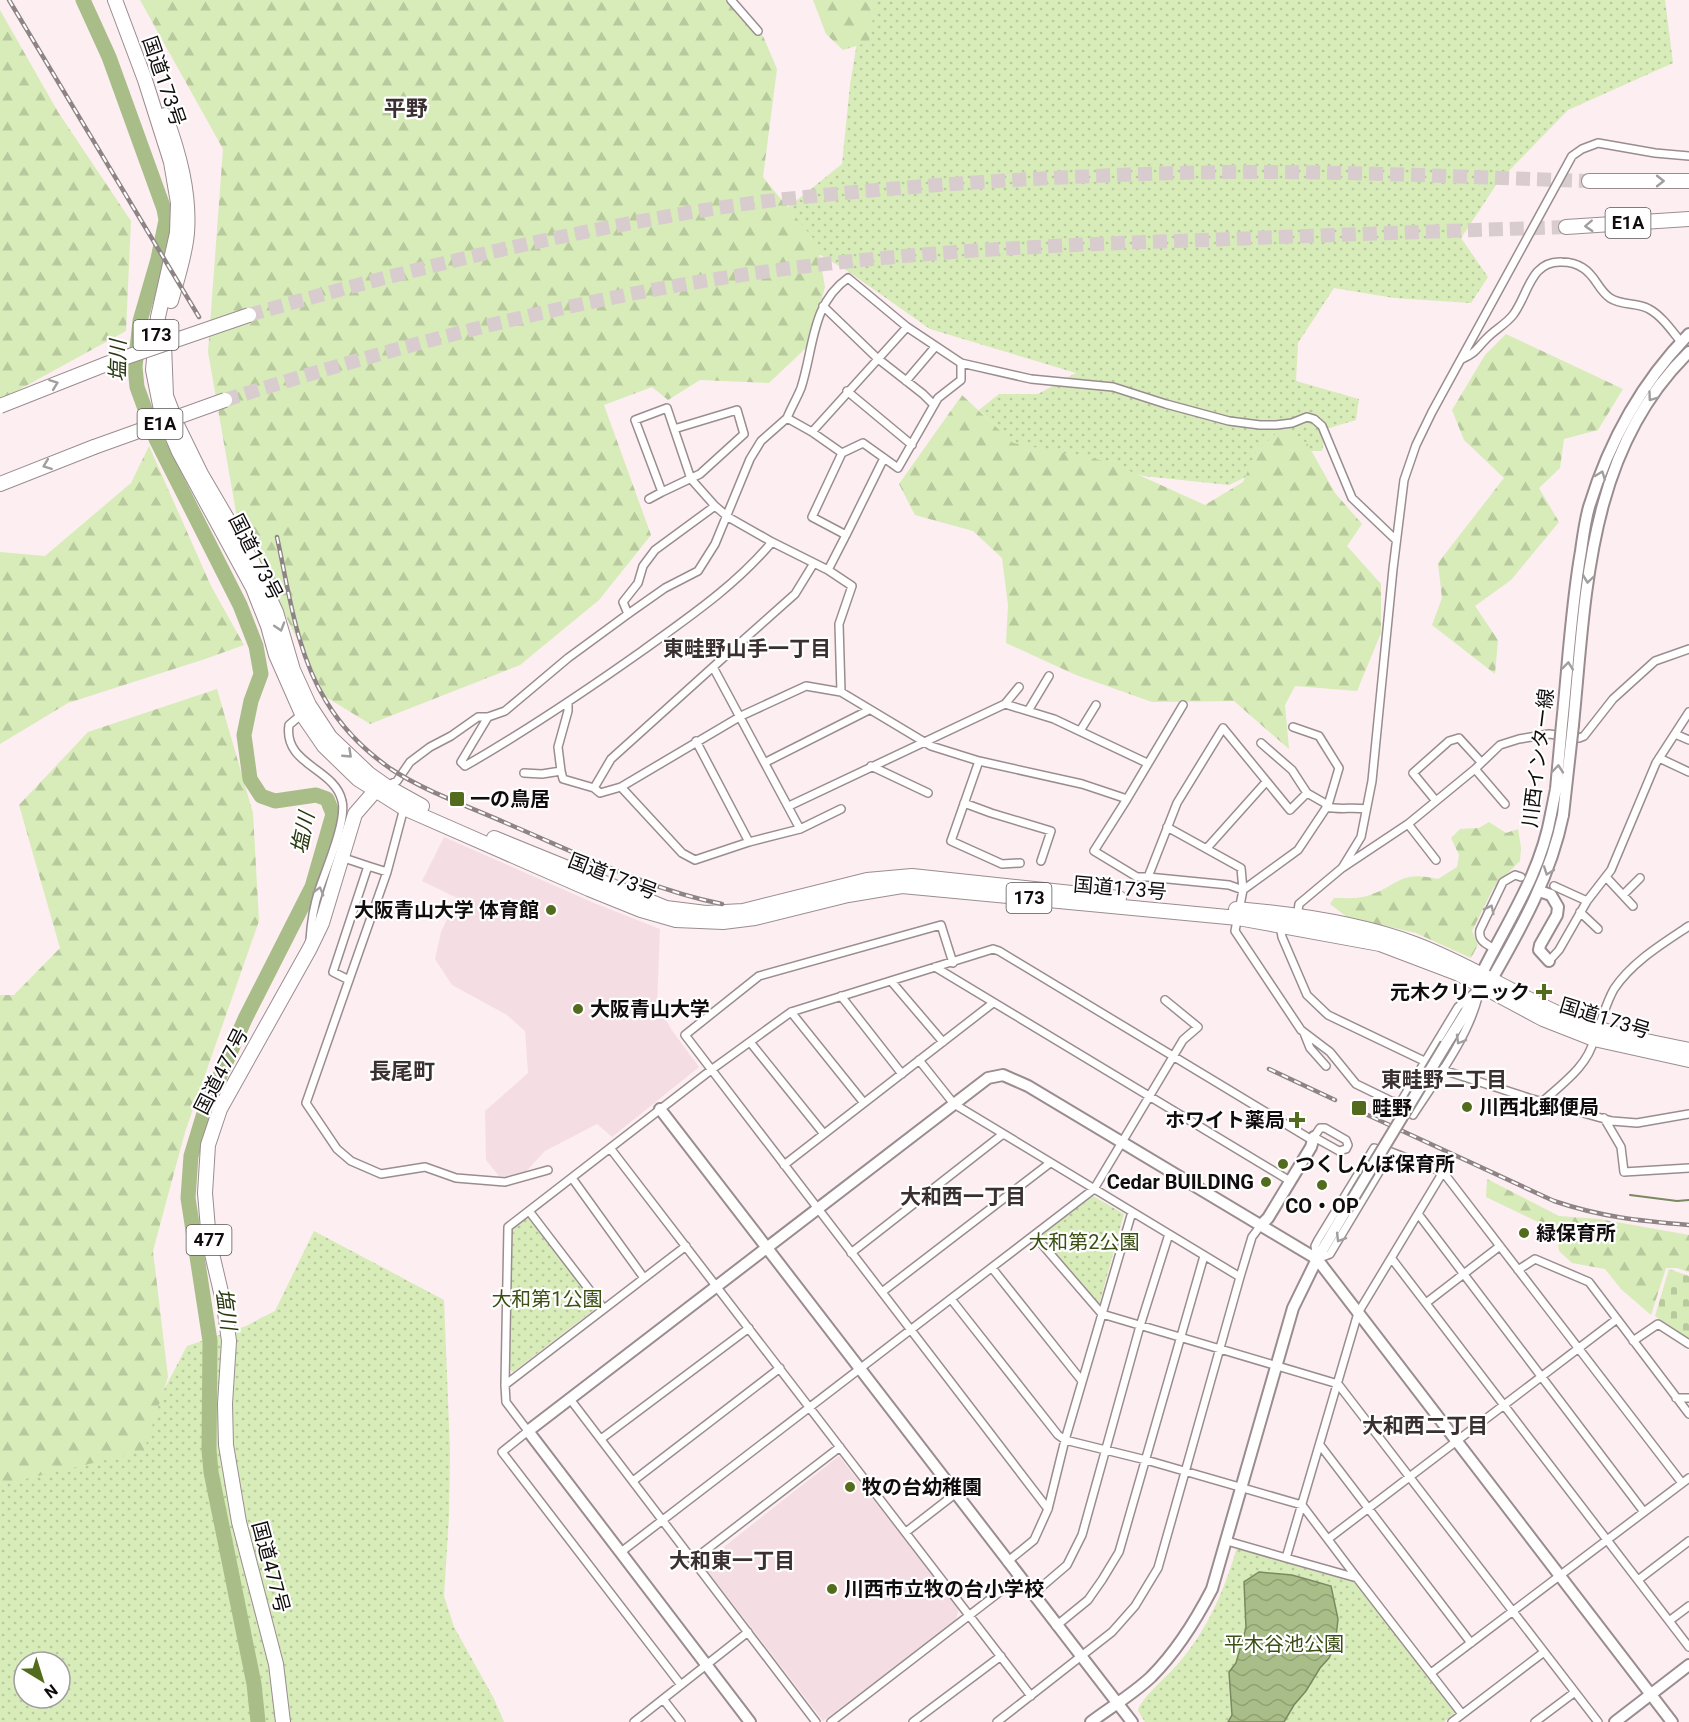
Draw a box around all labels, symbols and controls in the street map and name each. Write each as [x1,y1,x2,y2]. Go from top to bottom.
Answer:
street label: 国道173号 [137,33,191,129]
district label: 平野 [384,96,428,121]
one-way arrow [1655,175,1664,187]
road number: E1A [1606,208,1650,238]
one-way arrow [1584,219,1593,232]
road number: 173 [134,320,178,350]
water label: 塩川 [106,338,130,382]
one-way arrow [48,379,59,391]
one-way arrow [1648,390,1659,401]
road number: E1A [138,409,182,439]
one-way arrow [42,458,53,470]
one-way arrow [1593,470,1606,481]
street label: 国道173号 [224,510,288,604]
one-way arrow [1582,574,1594,583]
one-way arrow [273,621,285,632]
district label: 東畦野山手一丁目 [663,637,831,661]
one-way arrow [1561,662,1574,671]
street label: 川西インター線 [1518,687,1558,829]
one-way arrow [341,747,352,758]
one-way arrow [1551,765,1564,774]
place label: 一の鳥居 [470,787,550,811]
marker: 一の鳥居 [448,790,466,808]
water label: 塩川 [287,808,320,856]
street label: 国道173号 [565,848,661,904]
one-way arrow [1542,865,1555,876]
street label: 国道173号 [1072,872,1168,904]
road number: 173 [1006,883,1052,913]
one-way arrow [312,886,324,897]
place label: 大阪青山大学 体育館 [354,898,539,922]
marker: 大阪青山大学 体育館 [544,903,558,917]
one-way arrow [1483,905,1494,915]
place label: 元木クリニック [1390,980,1530,1004]
marker: 元木クリニック [1535,983,1553,1001]
street label: 国道173号 [1557,993,1653,1043]
place label: 大阪青山大学 [590,997,710,1021]
marker: 大阪青山大学 [571,1002,585,1016]
street label: 国道477号 [189,1024,253,1118]
one-way arrow [1456,1034,1467,1044]
district label: 長尾町 [369,1059,435,1084]
district label: 東畦野二丁目 [1381,1068,1507,1092]
place label: 川西北郵便局 [1479,1095,1599,1119]
place label: 畦野 [1372,1096,1412,1120]
marker: 畦野 [1350,1099,1368,1117]
marker: 川西北郵便局 [1460,1100,1474,1114]
place label: ホワイト薬局 [1165,1108,1285,1132]
marker: ホワイト薬局 [1290,1113,1304,1127]
place label: つくしんぼ保育所 [1295,1152,1455,1176]
marker: つくしんぼ保育所 [1276,1157,1290,1171]
place label: Cedar BUILDING [1107,1170,1254,1194]
marker: Cedar BUILDING [1259,1175,1273,1189]
marker: CO・OP [1315,1178,1329,1192]
district label: 大和西一丁目 [900,1185,1026,1209]
place label: CO・OP [1285,1194,1359,1218]
place label: 緑保育所 [1536,1221,1616,1245]
road number: 477 [186,1225,232,1255]
marker: 緑保育所 [1517,1226,1531,1240]
park label: 大和第2公園 [1028,1230,1140,1254]
one-way arrow [1335,1232,1347,1242]
water label: 塩川 [211,1287,241,1333]
park label: 大和第1公園 [491,1287,603,1311]
district label: 大和西二丁目 [1362,1414,1488,1438]
place label: 牧の台幼稚園 [862,1475,982,1499]
marker: 牧の台幼稚園 [843,1480,857,1494]
street label: 国道477号 [247,1519,295,1615]
district label: 大和東一丁目 [669,1549,795,1573]
place label: 川西市立牧の台小学校 [844,1577,1044,1601]
marker: 川西市立牧の台小学校 [825,1582,839,1596]
park label: 平木谷池公園 [1224,1632,1344,1656]
north arrow [12,1650,72,1710]
text: N [41,1680,61,1702]

